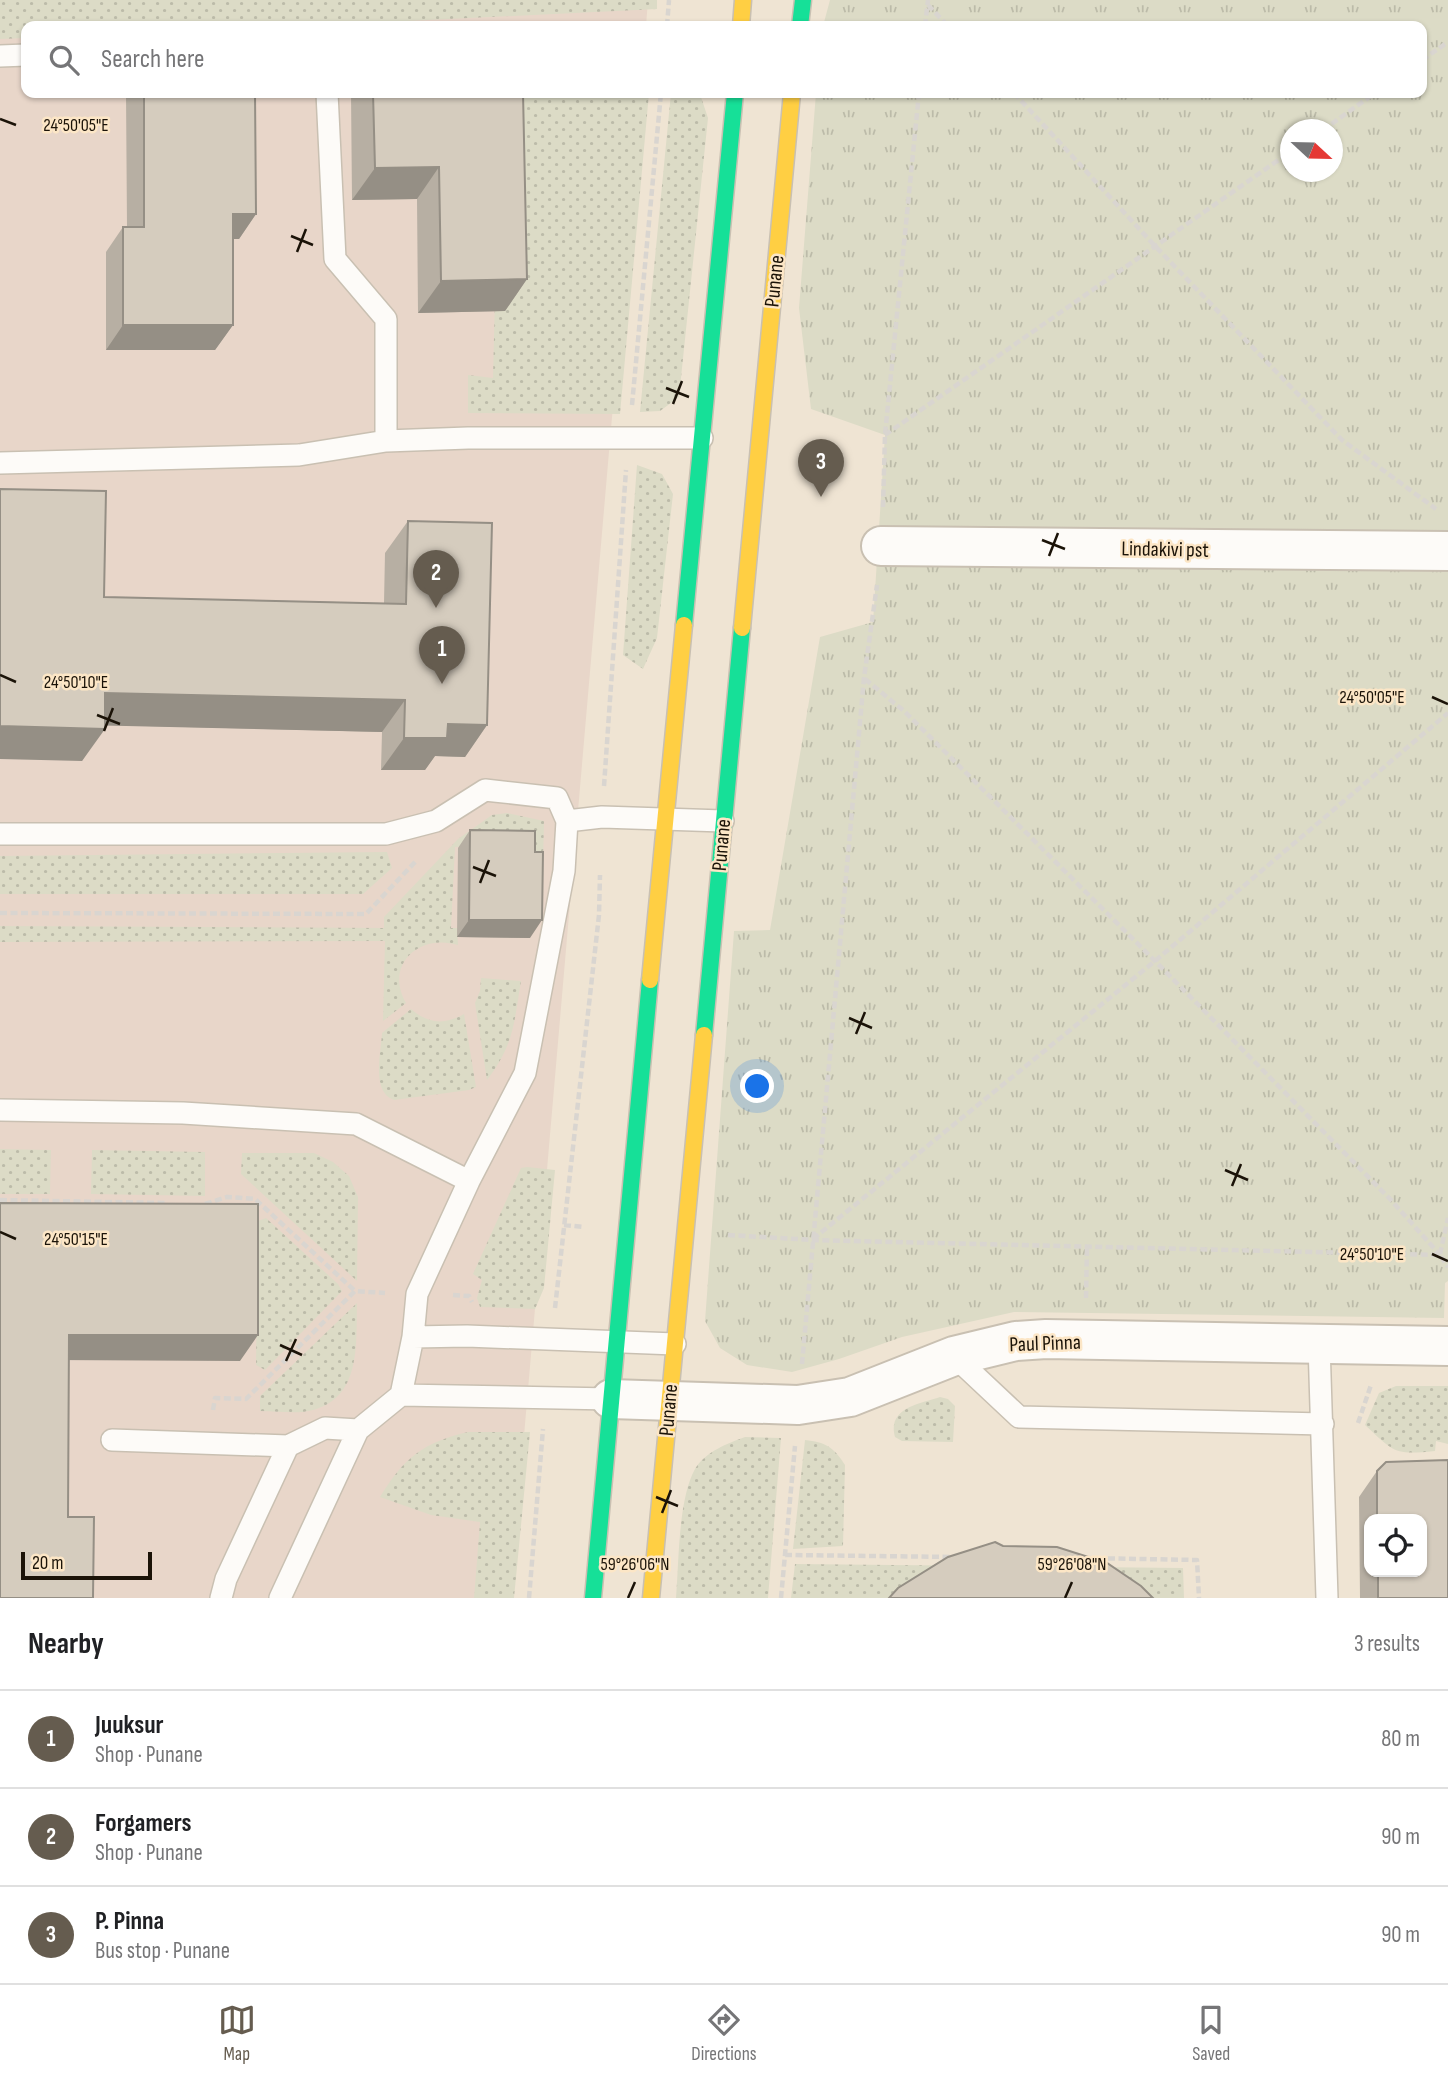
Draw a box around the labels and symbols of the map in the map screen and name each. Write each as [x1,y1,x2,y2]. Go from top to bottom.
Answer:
text: 24°50'05"E [43,115,109,136]
north arrow [1280,119,1343,182]
street label: Punane [759,254,790,308]
pin: 3 [798,439,844,497]
street label: Lindakivi pst [1121,536,1209,563]
pin: 2 [413,550,459,608]
pin: 1 [419,626,465,684]
text: 24°50'10"E [44,672,108,693]
text: 24°50'05"E [1339,687,1405,708]
street label: Punane [707,818,736,872]
your location [740,1069,774,1103]
text: 24°50'15"E [44,1229,108,1250]
text: 24°50'10"E [1340,1244,1404,1265]
street label: Paul Pinna [1009,1330,1081,1357]
street label: Punane [654,1383,683,1437]
scale bar [21,1549,152,1581]
text: 59°26'06"N [600,1554,670,1575]
text: 59°26'08"N [1038,1554,1106,1575]

